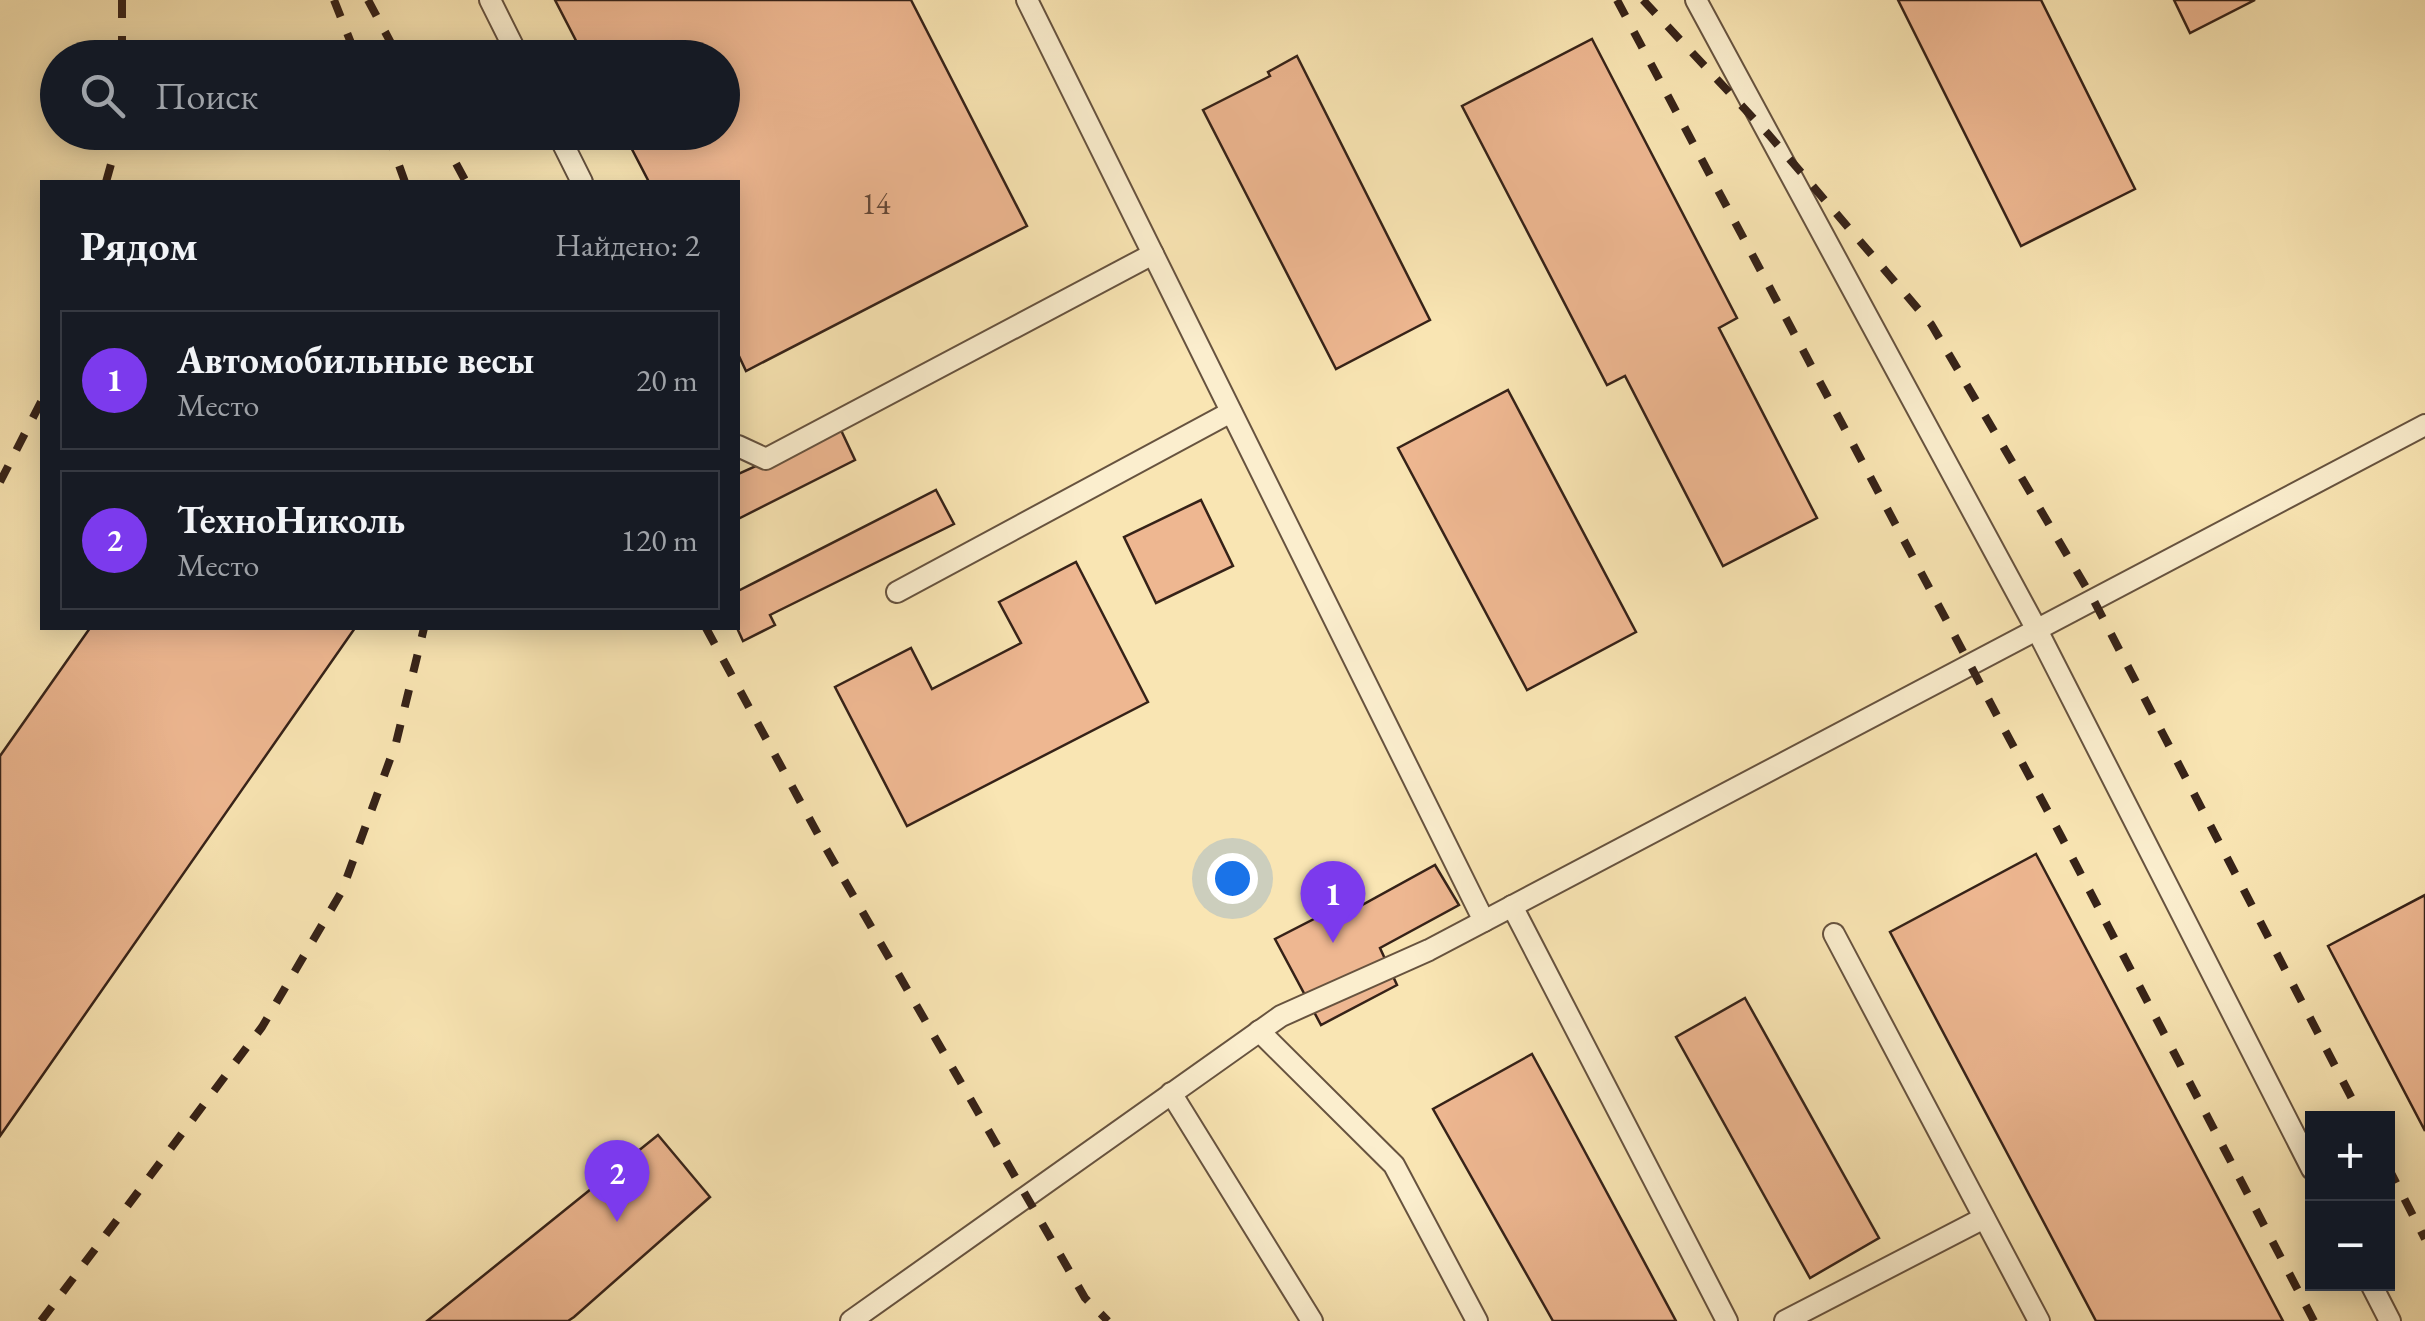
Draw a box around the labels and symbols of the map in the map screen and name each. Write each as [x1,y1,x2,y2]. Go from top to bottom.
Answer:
house number: 14 [862,184,891,223]
your location [1207,853,1258,904]
pin: 1 [1300,860,1366,943]
pin: 2 [584,1140,650,1222]

